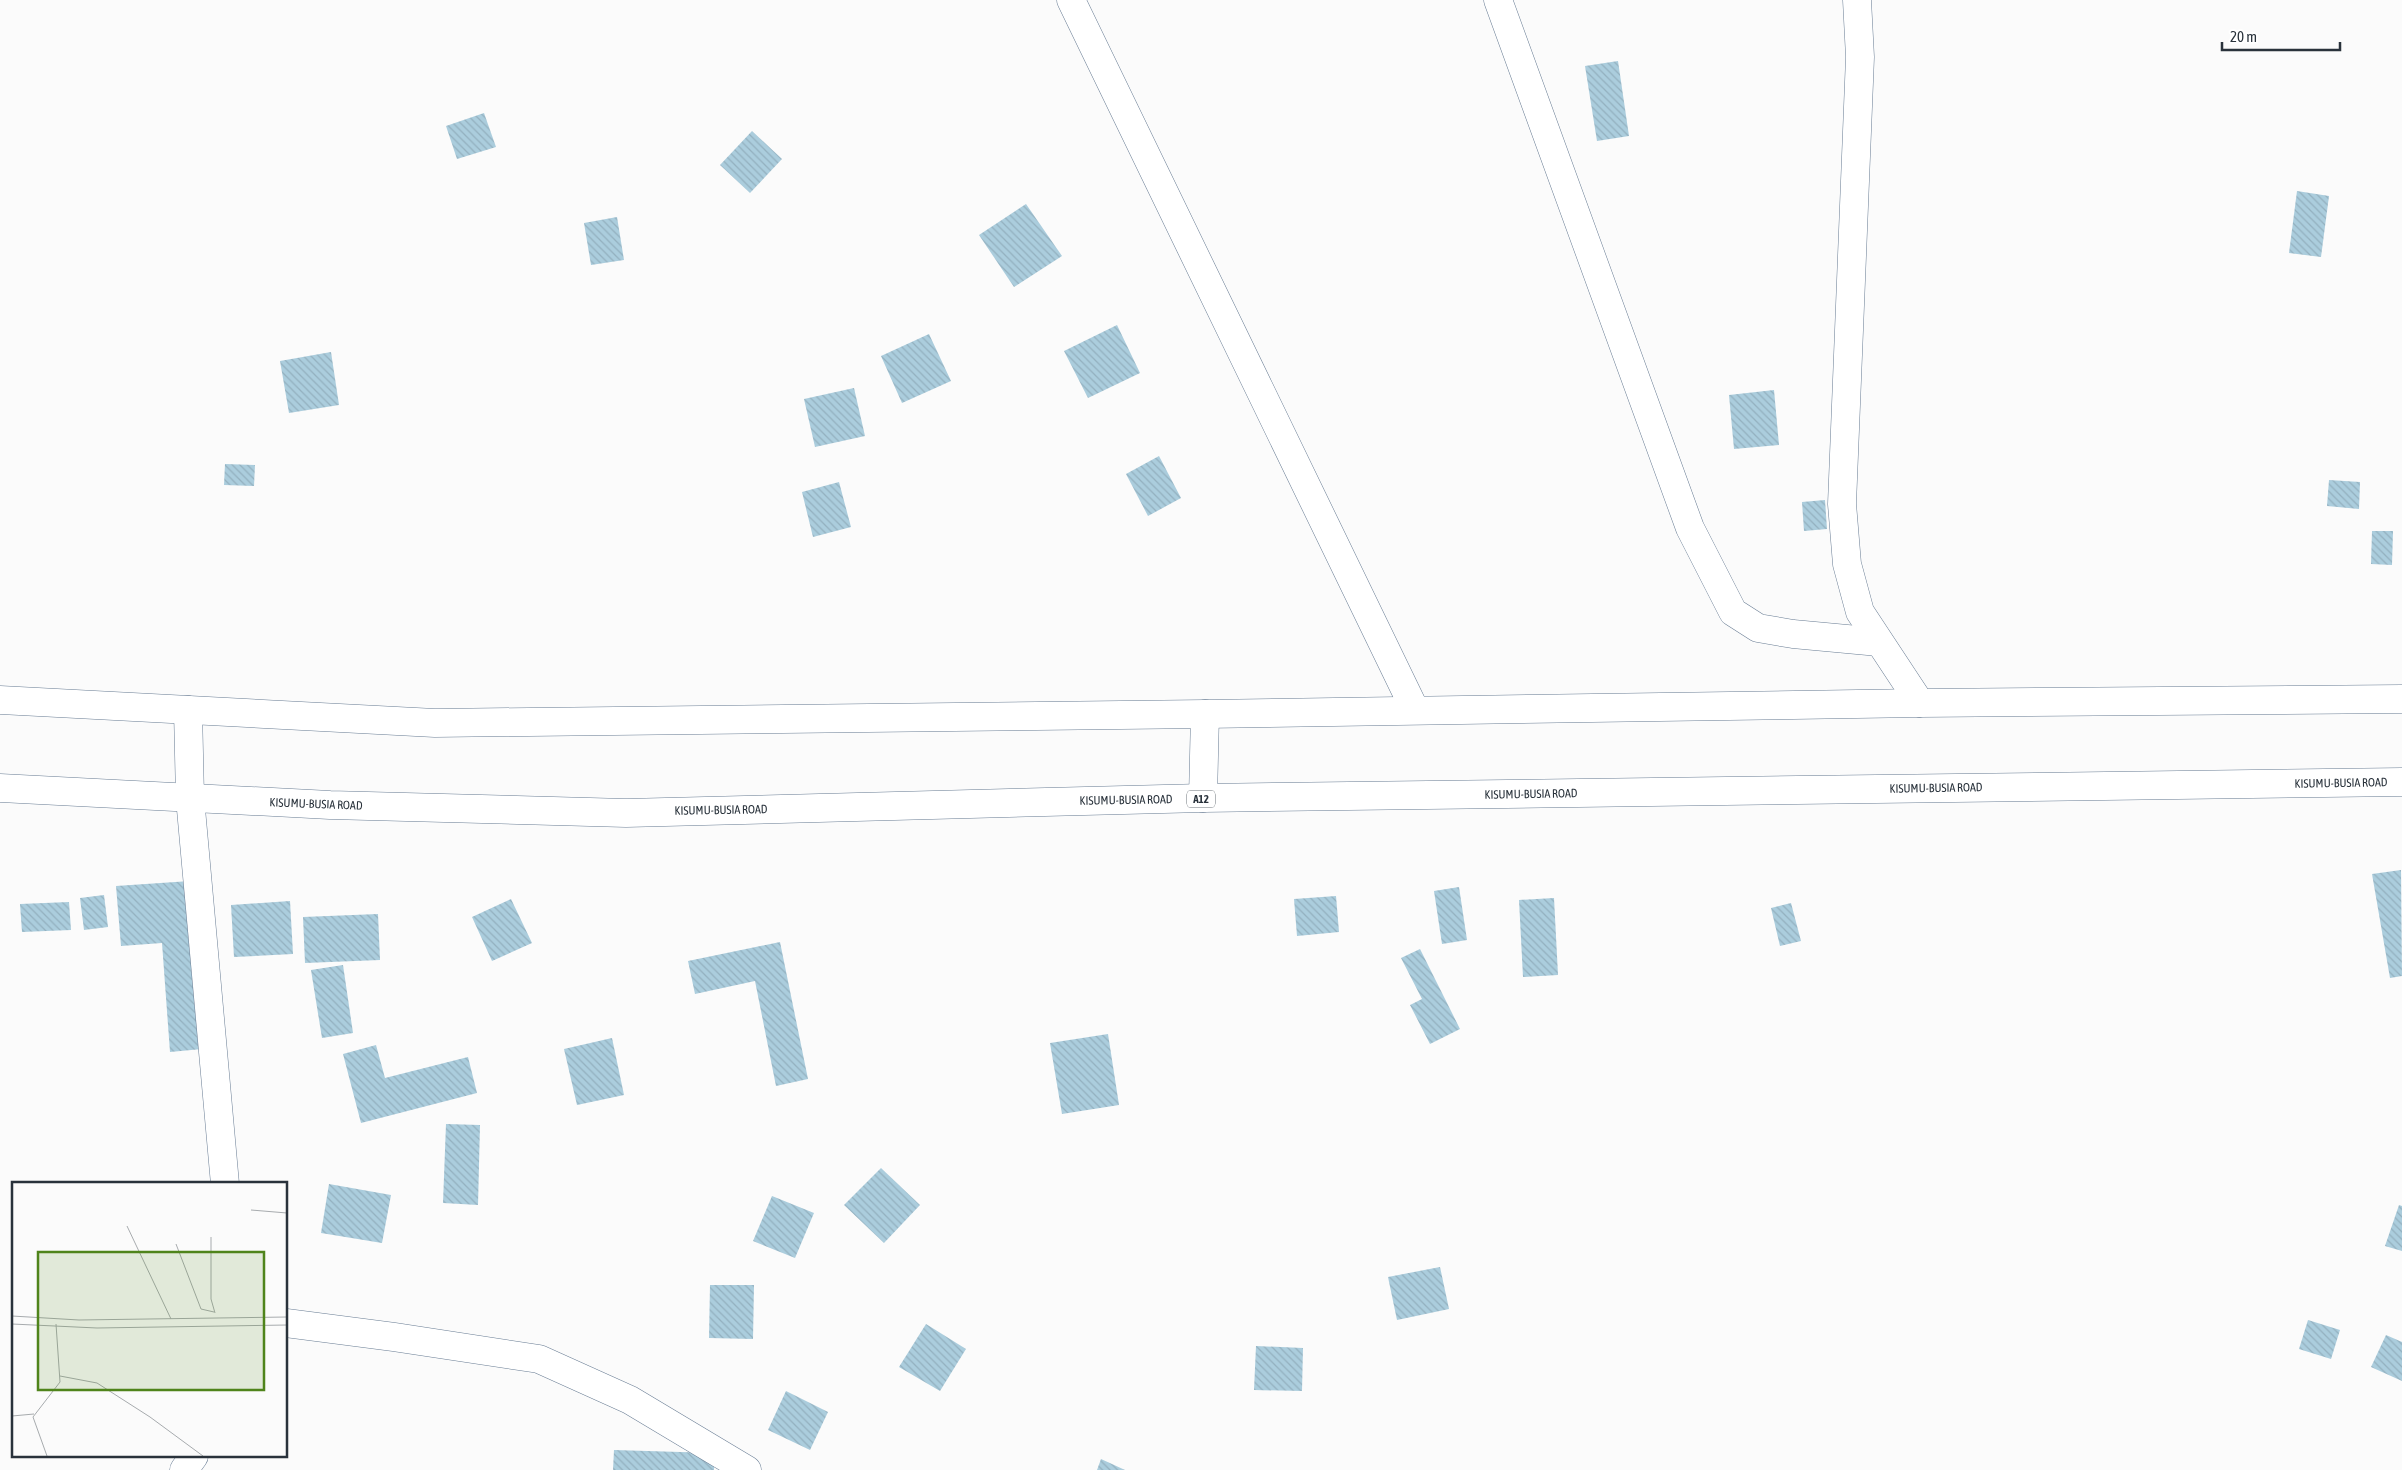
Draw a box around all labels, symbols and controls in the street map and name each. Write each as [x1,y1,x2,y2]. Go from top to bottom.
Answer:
scale bar [2222,20,2340,52]
text: 20 m [2230,28,2257,45]
street label: KISUMU-BUSIA ROAD [2294,775,2388,791]
street label: KISUMU-BUSIA ROAD [1889,780,1983,796]
street label: KISUMU-BUSIA ROAD [1484,786,1578,802]
road number: A12 [1187,791,1215,808]
street label: KISUMU-BUSIA ROAD [1079,792,1173,808]
street label: KISUMU-BUSIA ROAD [269,795,363,813]
street label: KISUMU-BUSIA ROAD [674,802,768,818]
inset map [12,1182,288,1458]

